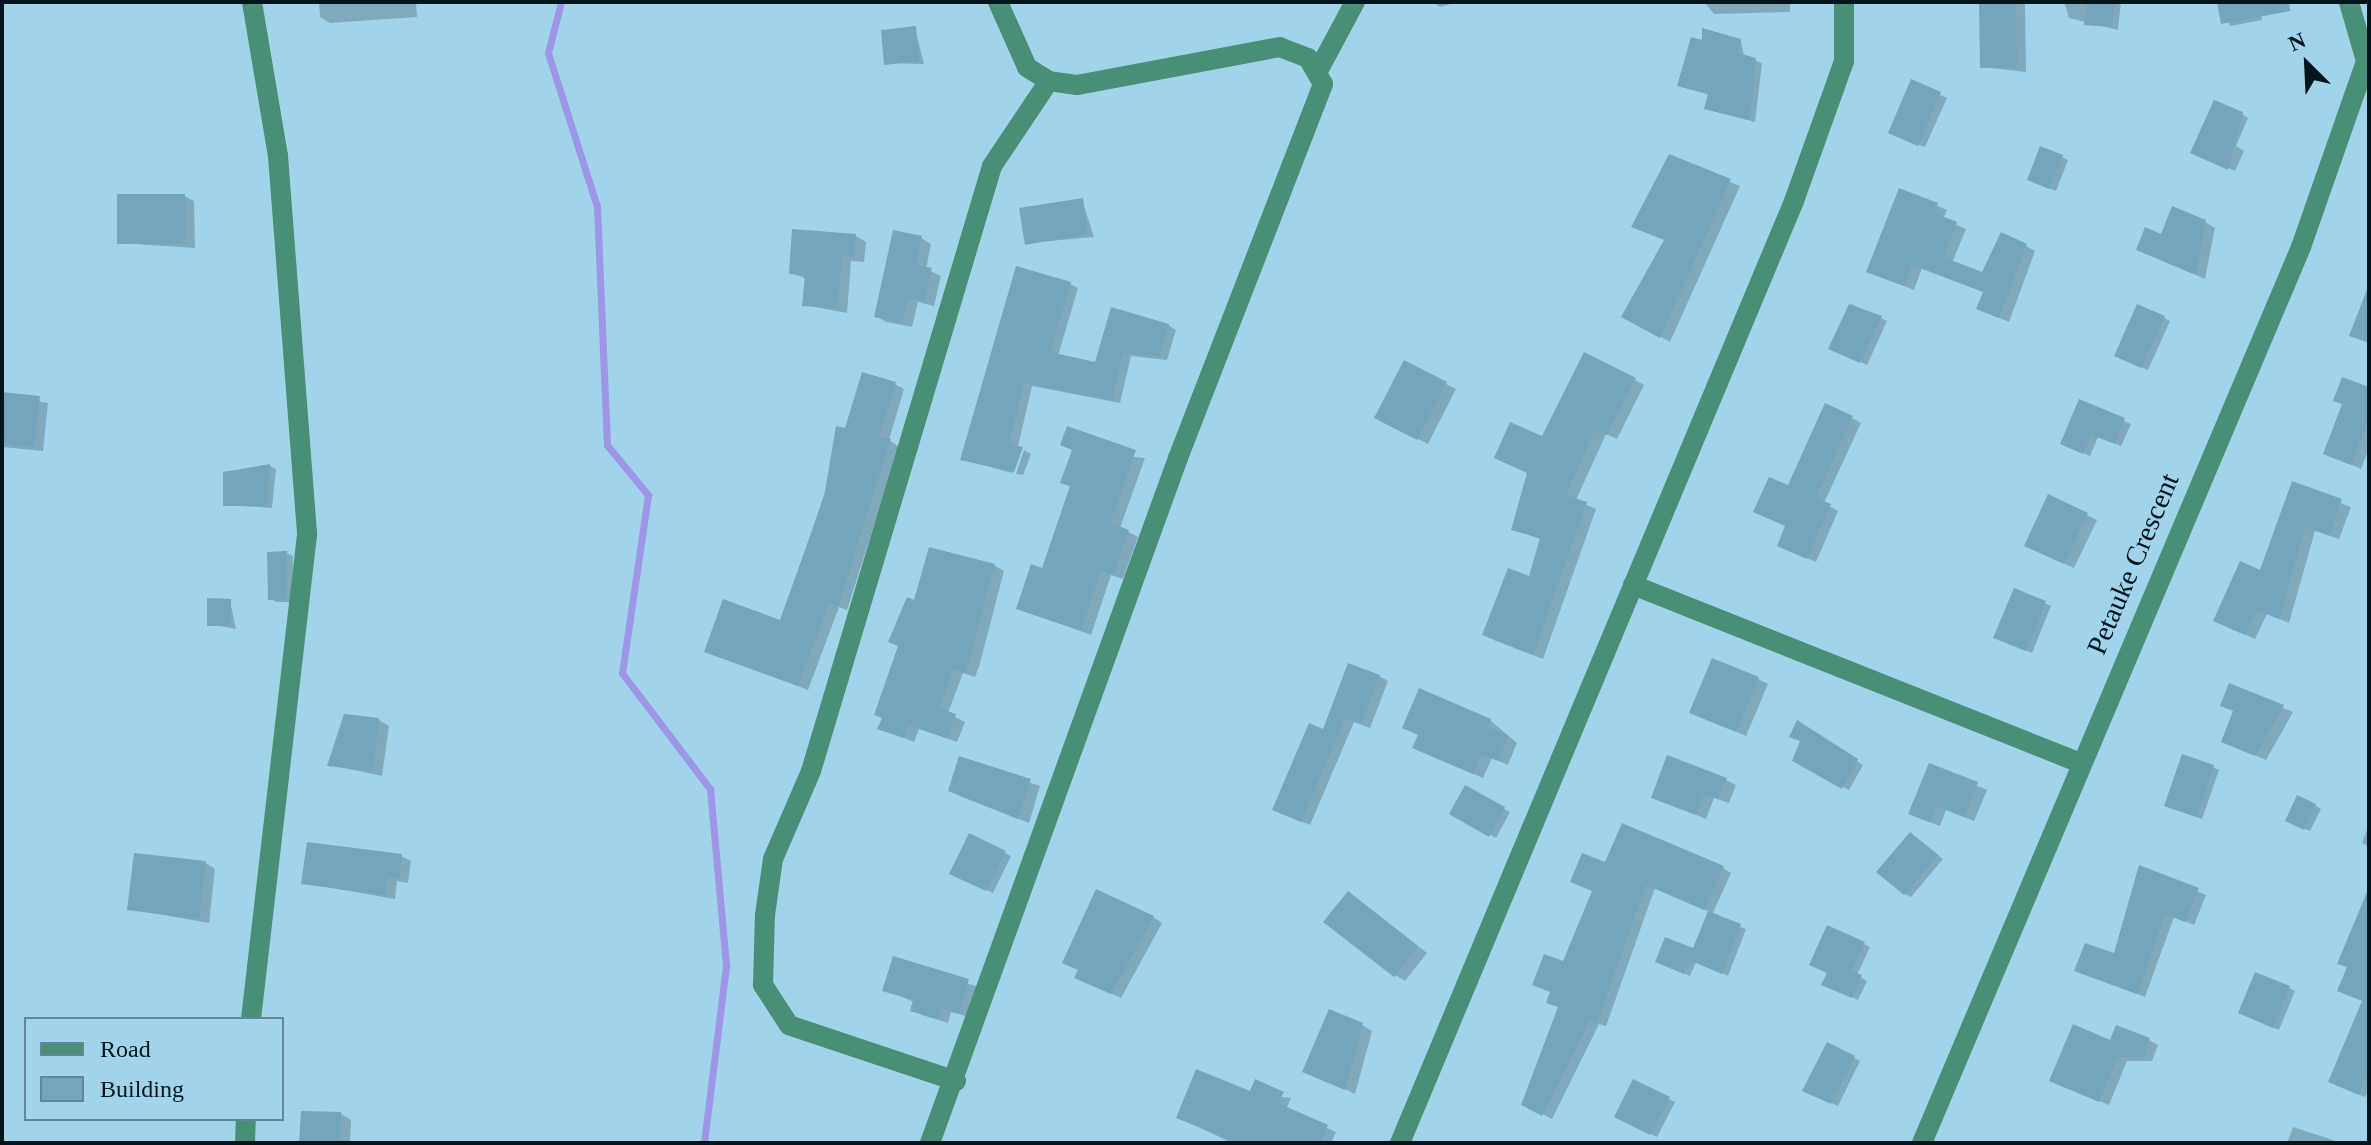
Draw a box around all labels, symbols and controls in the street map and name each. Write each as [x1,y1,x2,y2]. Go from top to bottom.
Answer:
north arrow [2267,24,2347,104]
text: N [2285,27,2309,56]
street label: Petauke Crescent [2080,468,2186,660]
legend [24,1017,284,1121]
text: Road [100,1036,151,1062]
text: Building [100,1076,184,1102]

